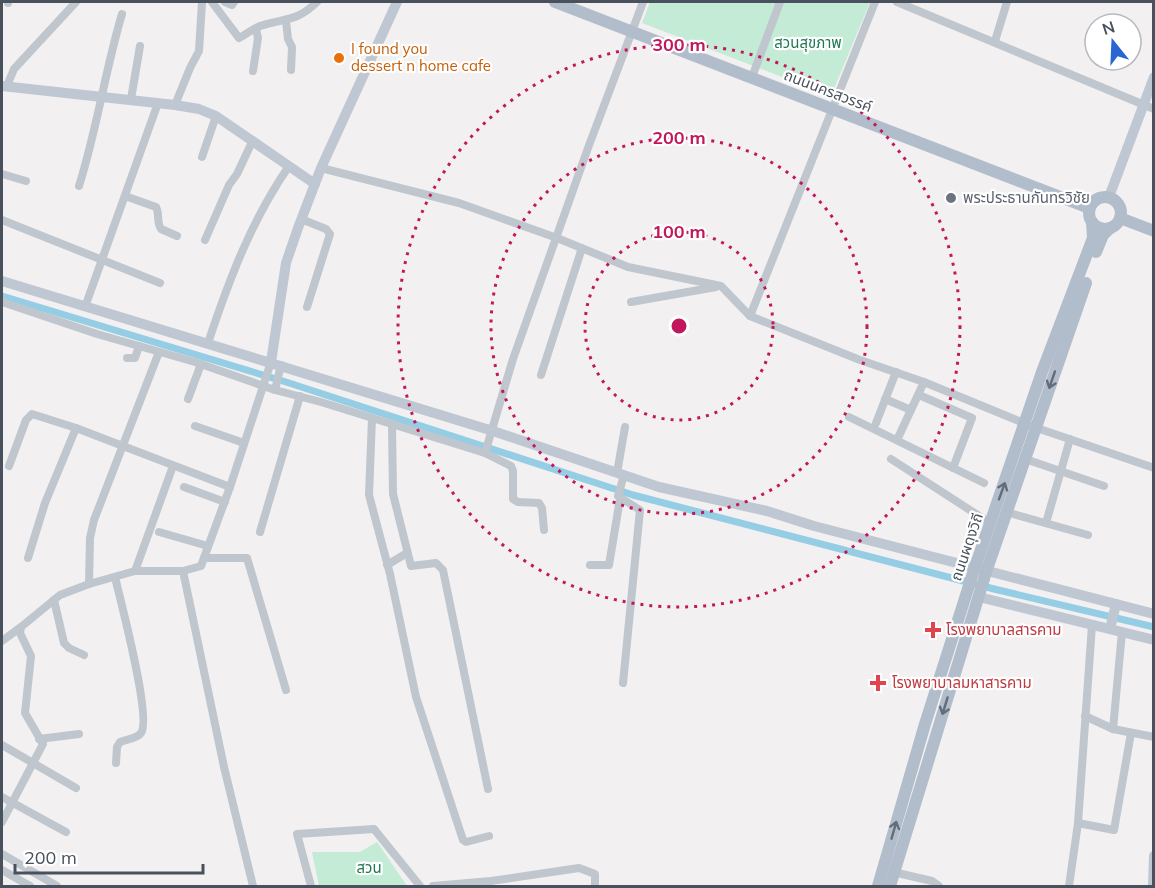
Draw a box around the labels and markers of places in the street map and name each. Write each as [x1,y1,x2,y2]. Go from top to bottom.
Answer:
place label: I found you dessert n home cafe [351,39,491,75]
marker: I found you dessert n home cafe [332,51,346,65]
place label: พระประธานกันทรวิชัย [963,188,1090,207]
marker: พระประธานกันทรวิชัย [944,191,958,205]
centre of rings [669,316,689,336]
place label: โรงพยาบาลสารคาม [946,620,1062,639]
marker: โรงพยาบาลสารคาม [924,621,942,639]
place label: โรงพยาบาลมหาสารคาม [892,673,1032,692]
marker: โรงพยาบาลมหาสารคาม [869,674,887,692]

